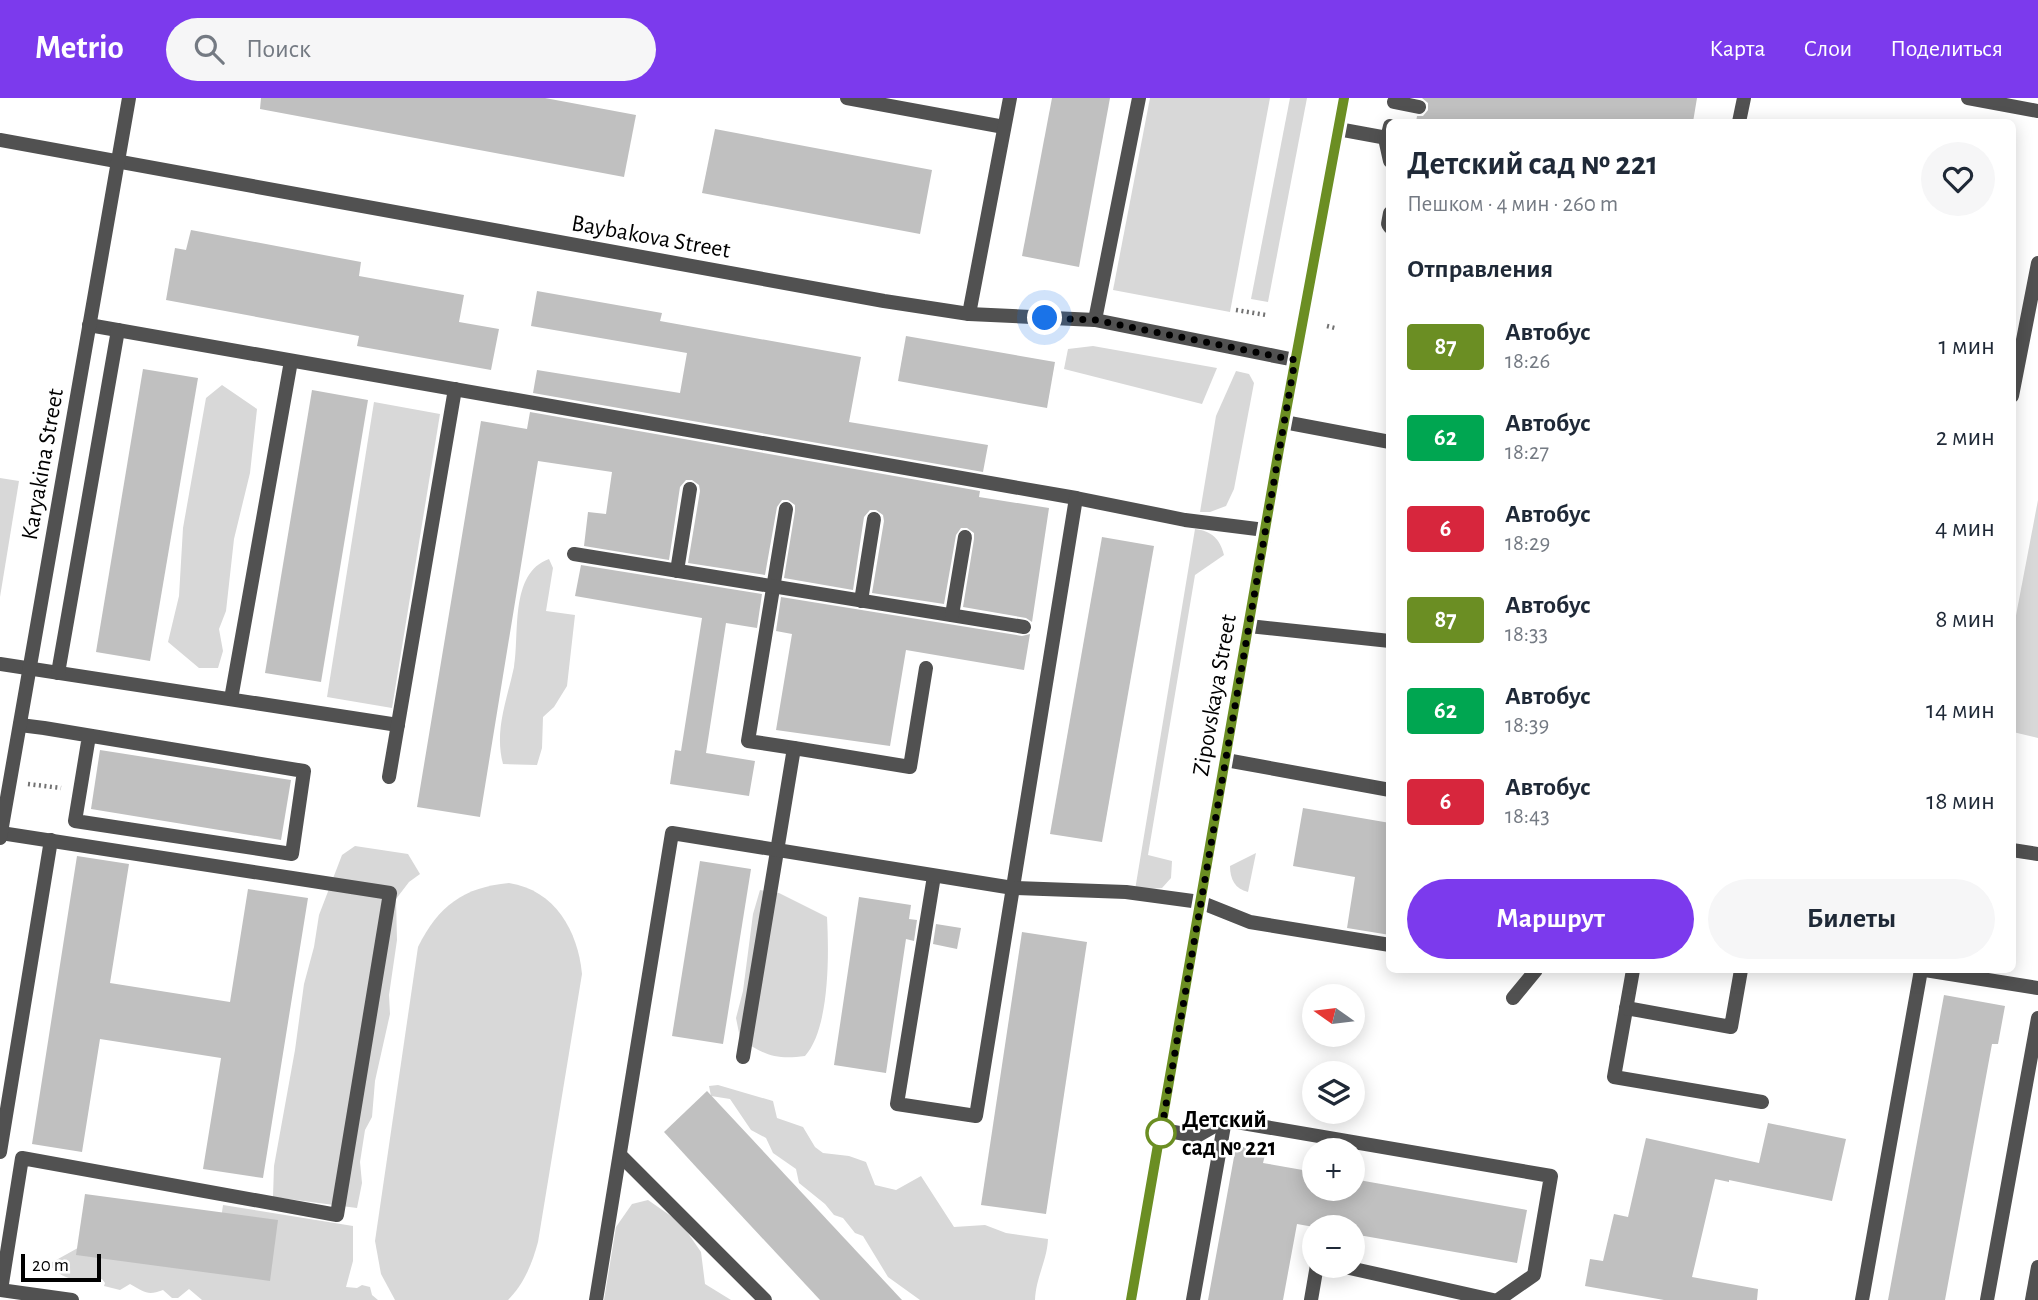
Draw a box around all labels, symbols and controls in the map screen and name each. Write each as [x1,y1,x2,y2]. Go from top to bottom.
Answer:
search box [166,18,656,81]
icon: search [190,30,228,68]
text: Metrio [35,32,124,65]
text: Поиск [246,36,311,62]
text: Карта [1709,37,1765,61]
text: Слои [1803,37,1852,61]
text: Поделиться [1890,37,2003,61]
button: heart [1921,142,1995,216]
text: Детский сад № 221 [1407,148,1658,181]
text: Пешком · 4 мин · 260 m [1407,193,1618,216]
street label: Baybakova Street [570,211,732,263]
text: Отправления [1407,256,1553,282]
your location [1027,300,1062,335]
text: Автобус [1505,319,1591,345]
text: 1 мин [1939,333,1995,359]
text: 87 [1434,335,1457,359]
text: 18:26 [1505,350,1550,373]
street label: Karyakina Street [18,386,68,542]
text: Автобус [1505,410,1591,436]
text: 2 мин [1936,424,1995,450]
text: 62 [1434,426,1457,450]
text: 18:27 [1505,441,1549,464]
text: Автобус [1505,501,1591,527]
text: 4 мин [1935,515,1995,541]
text: 6 [1440,517,1451,541]
text: 18:29 [1505,532,1550,555]
text: Автобус [1505,592,1591,618]
text: 8 мин [1935,606,1995,632]
text: 87 [1434,608,1457,632]
street label: Zipovskaya Street [1189,612,1241,778]
text: 18:33 [1505,623,1548,646]
text: Автобус [1505,683,1591,709]
text: 14 мин [1926,697,1995,723]
text: 62 [1434,699,1457,723]
text: 18:39 [1505,714,1549,737]
text: Автобус [1505,774,1591,800]
text: 18 мин [1926,788,1995,814]
text: 6 [1440,790,1451,814]
text: 18:43 [1505,805,1550,828]
button: Маршрут [1407,879,1694,959]
button: Билеты [1708,879,1995,959]
north arrow [1302,984,1365,1046]
map controls [1302,984,1365,1278]
button: layers [1302,1061,1365,1124]
place label: Детский сад № 221 [1182,1108,1276,1160]
marker: Детский сад № 221 [1146,1118,1176,1148]
button: + [1302,1138,1365,1201]
button: − [1302,1215,1365,1278]
scale bar [21,1251,102,1283]
text: 20 m [32,1256,69,1275]

